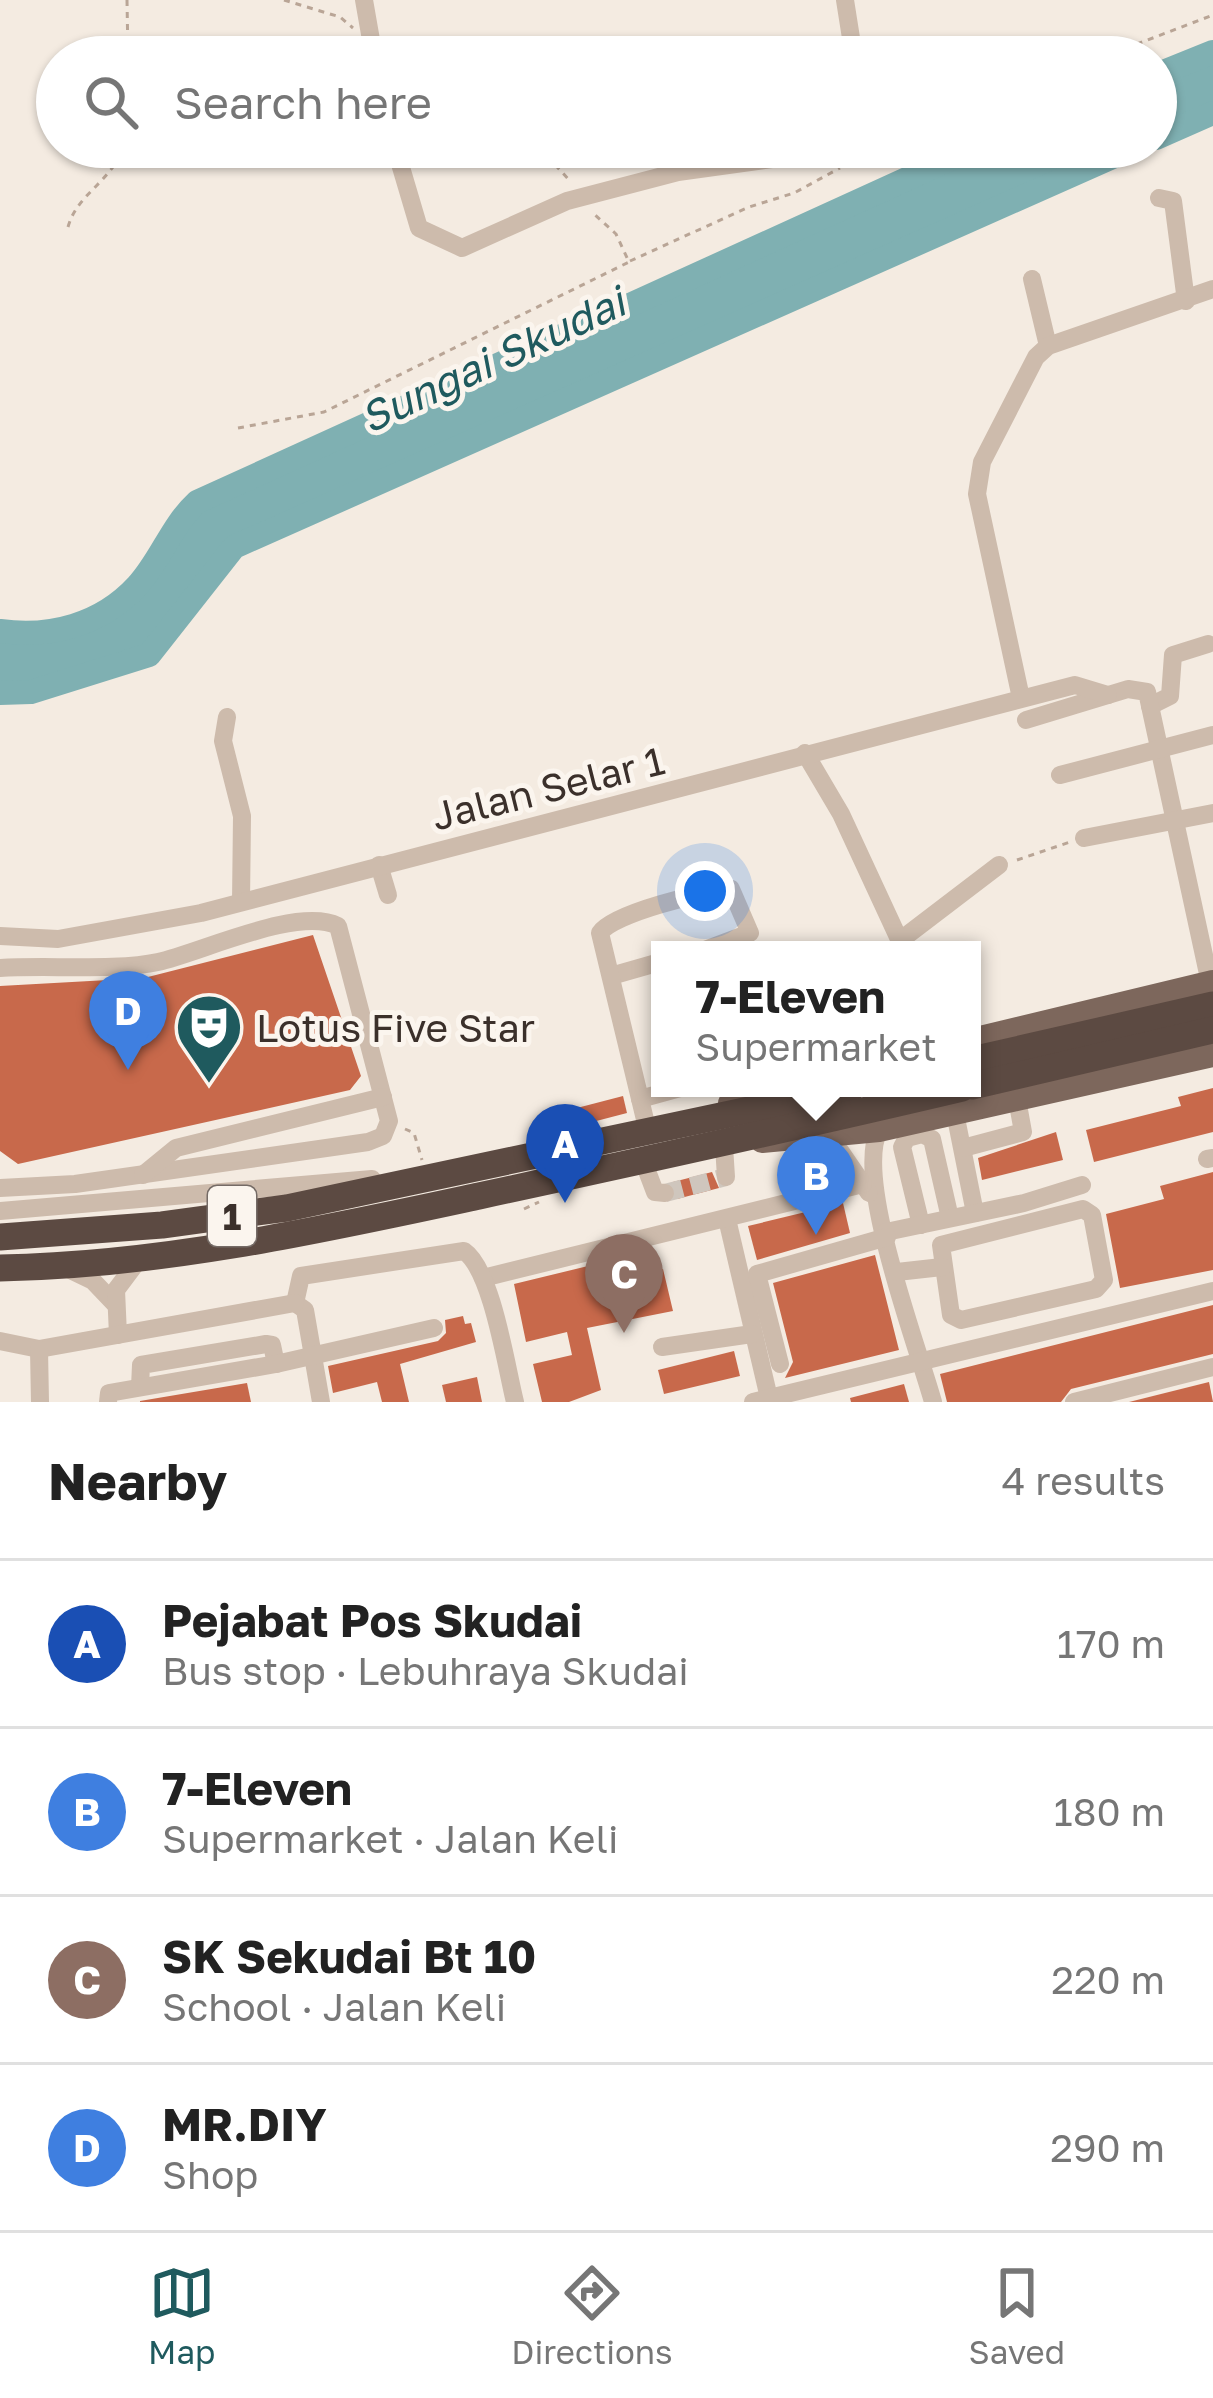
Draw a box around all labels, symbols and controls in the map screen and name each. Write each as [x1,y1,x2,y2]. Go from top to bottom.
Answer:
search box [36,36,1177,168]
icon: search [78,69,144,135]
text: Search here [174,75,432,129]
water label: Sungai Skudai [352,274,637,442]
street label: Jalan Selar 1 [427,736,669,840]
your location [675,861,735,921]
popup [651,941,981,1097]
text: 7-Eleven [695,969,885,1023]
pin: D [89,971,167,1070]
theatre icon: Lotus Five Star [174,992,244,1086]
place label: Lotus Five Star [256,1004,535,1051]
text: Supermarket [695,1023,937,1070]
pin: A [526,1104,604,1203]
pin: B [777,1136,855,1235]
road number: 1 [208,1186,256,1246]
pin: C [585,1234,663,1333]
text: Nearby [48,1450,227,1511]
text: 4 results [1002,1457,1165,1504]
text: Pejabat Pos Skudai [162,1593,582,1647]
text: A [73,1620,101,1667]
text: 170 m [1057,1620,1165,1667]
text: Bus stop · Lebuhraya Skudai [162,1647,689,1694]
text: 7-Eleven [162,1761,352,1815]
text: B [73,1788,101,1835]
text: 180 m [1054,1788,1165,1835]
text: Supermarket · Jalan Keli [162,1815,618,1862]
text: SK Sekudai Bt 10 [162,1929,536,1983]
text: C [73,1956,101,2003]
text: 220 m [1051,1956,1165,2003]
text: School · Jalan Keli [162,1983,506,2030]
text: MR.DIY [162,2097,327,2151]
text: D [73,2124,101,2171]
text: 290 m [1050,2124,1165,2171]
text: Shop [162,2151,258,2198]
tab: Map [148,2260,215,2371]
tab: Directions [511,2260,673,2371]
tab: Saved [969,2260,1065,2371]

